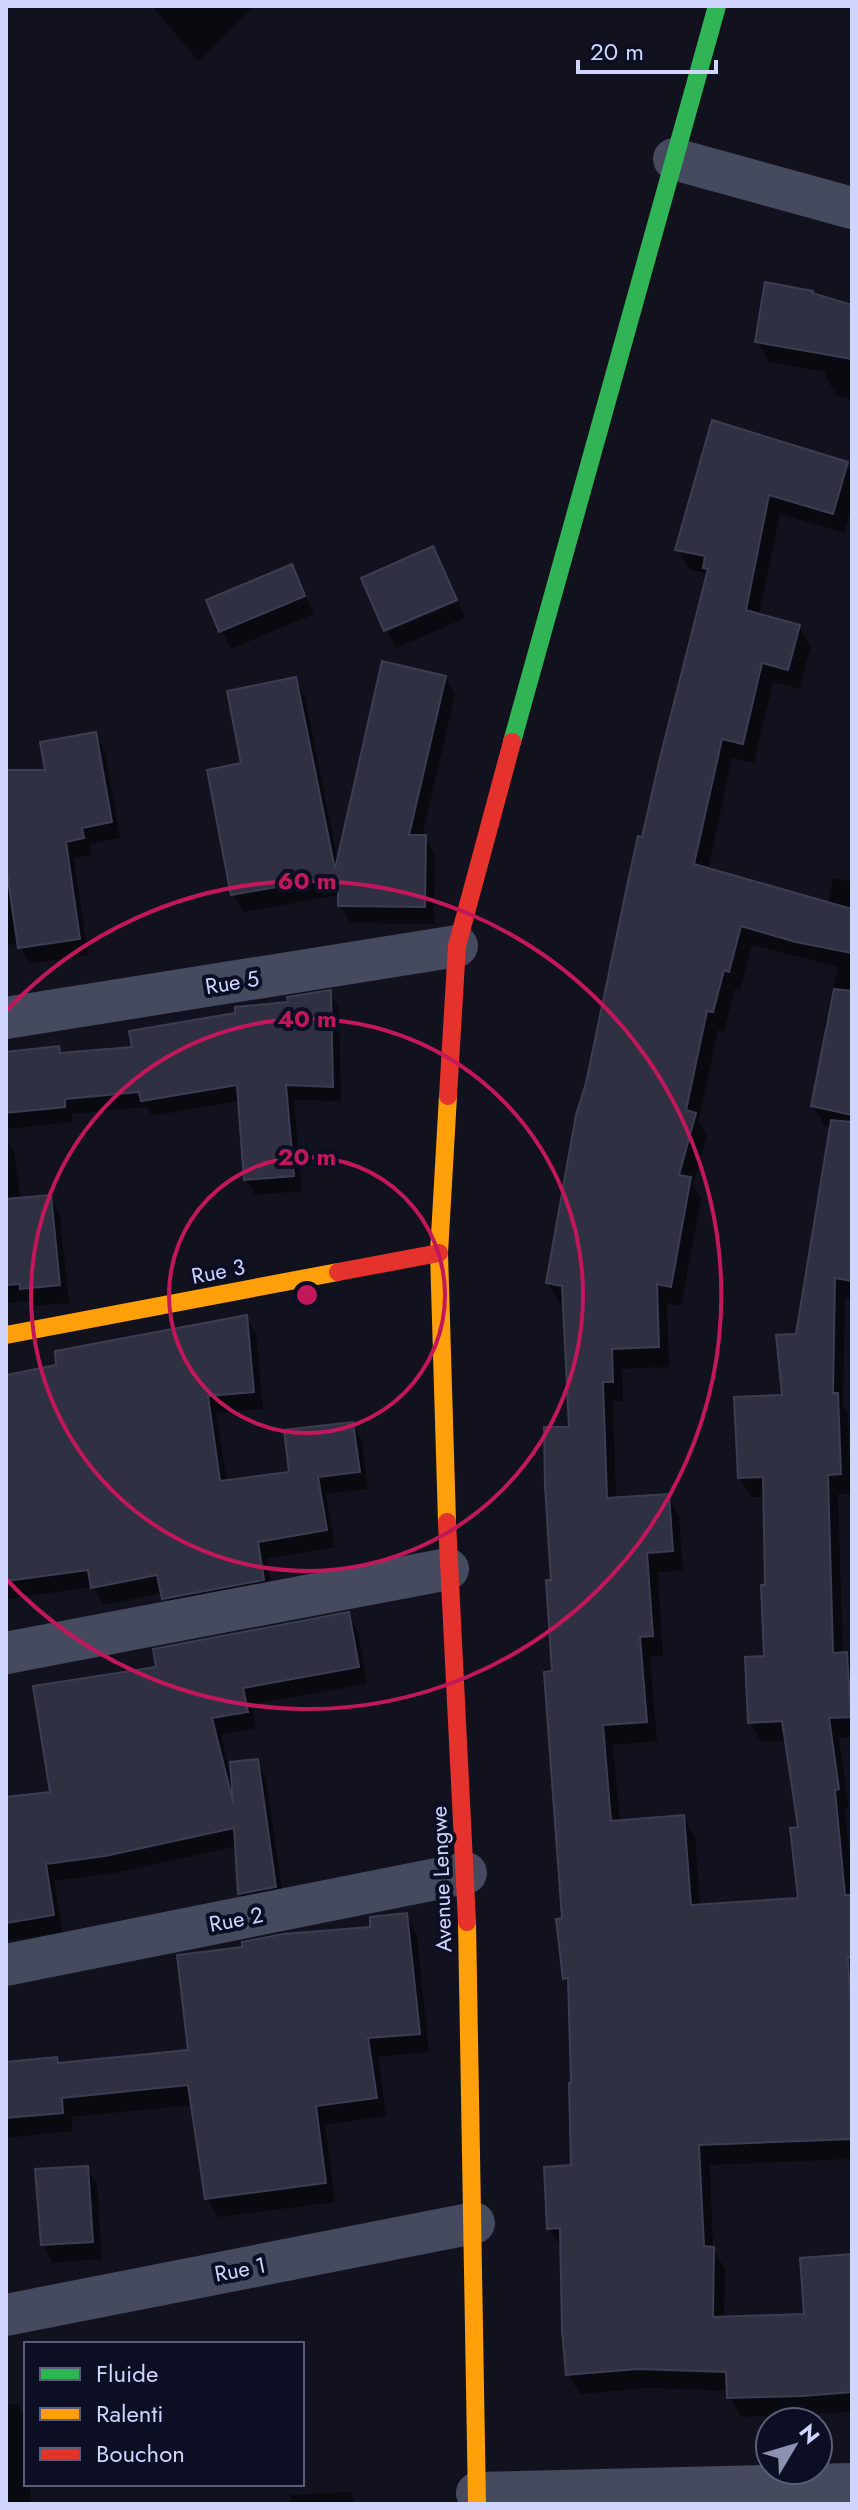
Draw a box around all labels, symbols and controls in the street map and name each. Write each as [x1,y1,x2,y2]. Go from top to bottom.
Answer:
scale bar [578,24,716,74]
text: 20 m [590,34,644,69]
text: 60 m [278,863,336,898]
street label: Rue 5 [203,962,261,1002]
text: 40 m [277,1001,337,1036]
text: 20 m [278,1139,336,1174]
street label: Rue 3 [189,1250,247,1292]
centre of rings [293,1281,321,1309]
street label: Avenue Lengwe [422,1805,460,1953]
street label: Rue 2 [206,1898,266,1940]
street label: Rue 1 [212,2248,268,2290]
legend [24,2342,304,2486]
text: Fluide [96,2356,158,2391]
text: Ralenti [96,2396,163,2431]
north arrow [754,2406,834,2486]
text: N [792,2417,828,2450]
text: Bouchon [96,2436,185,2471]

